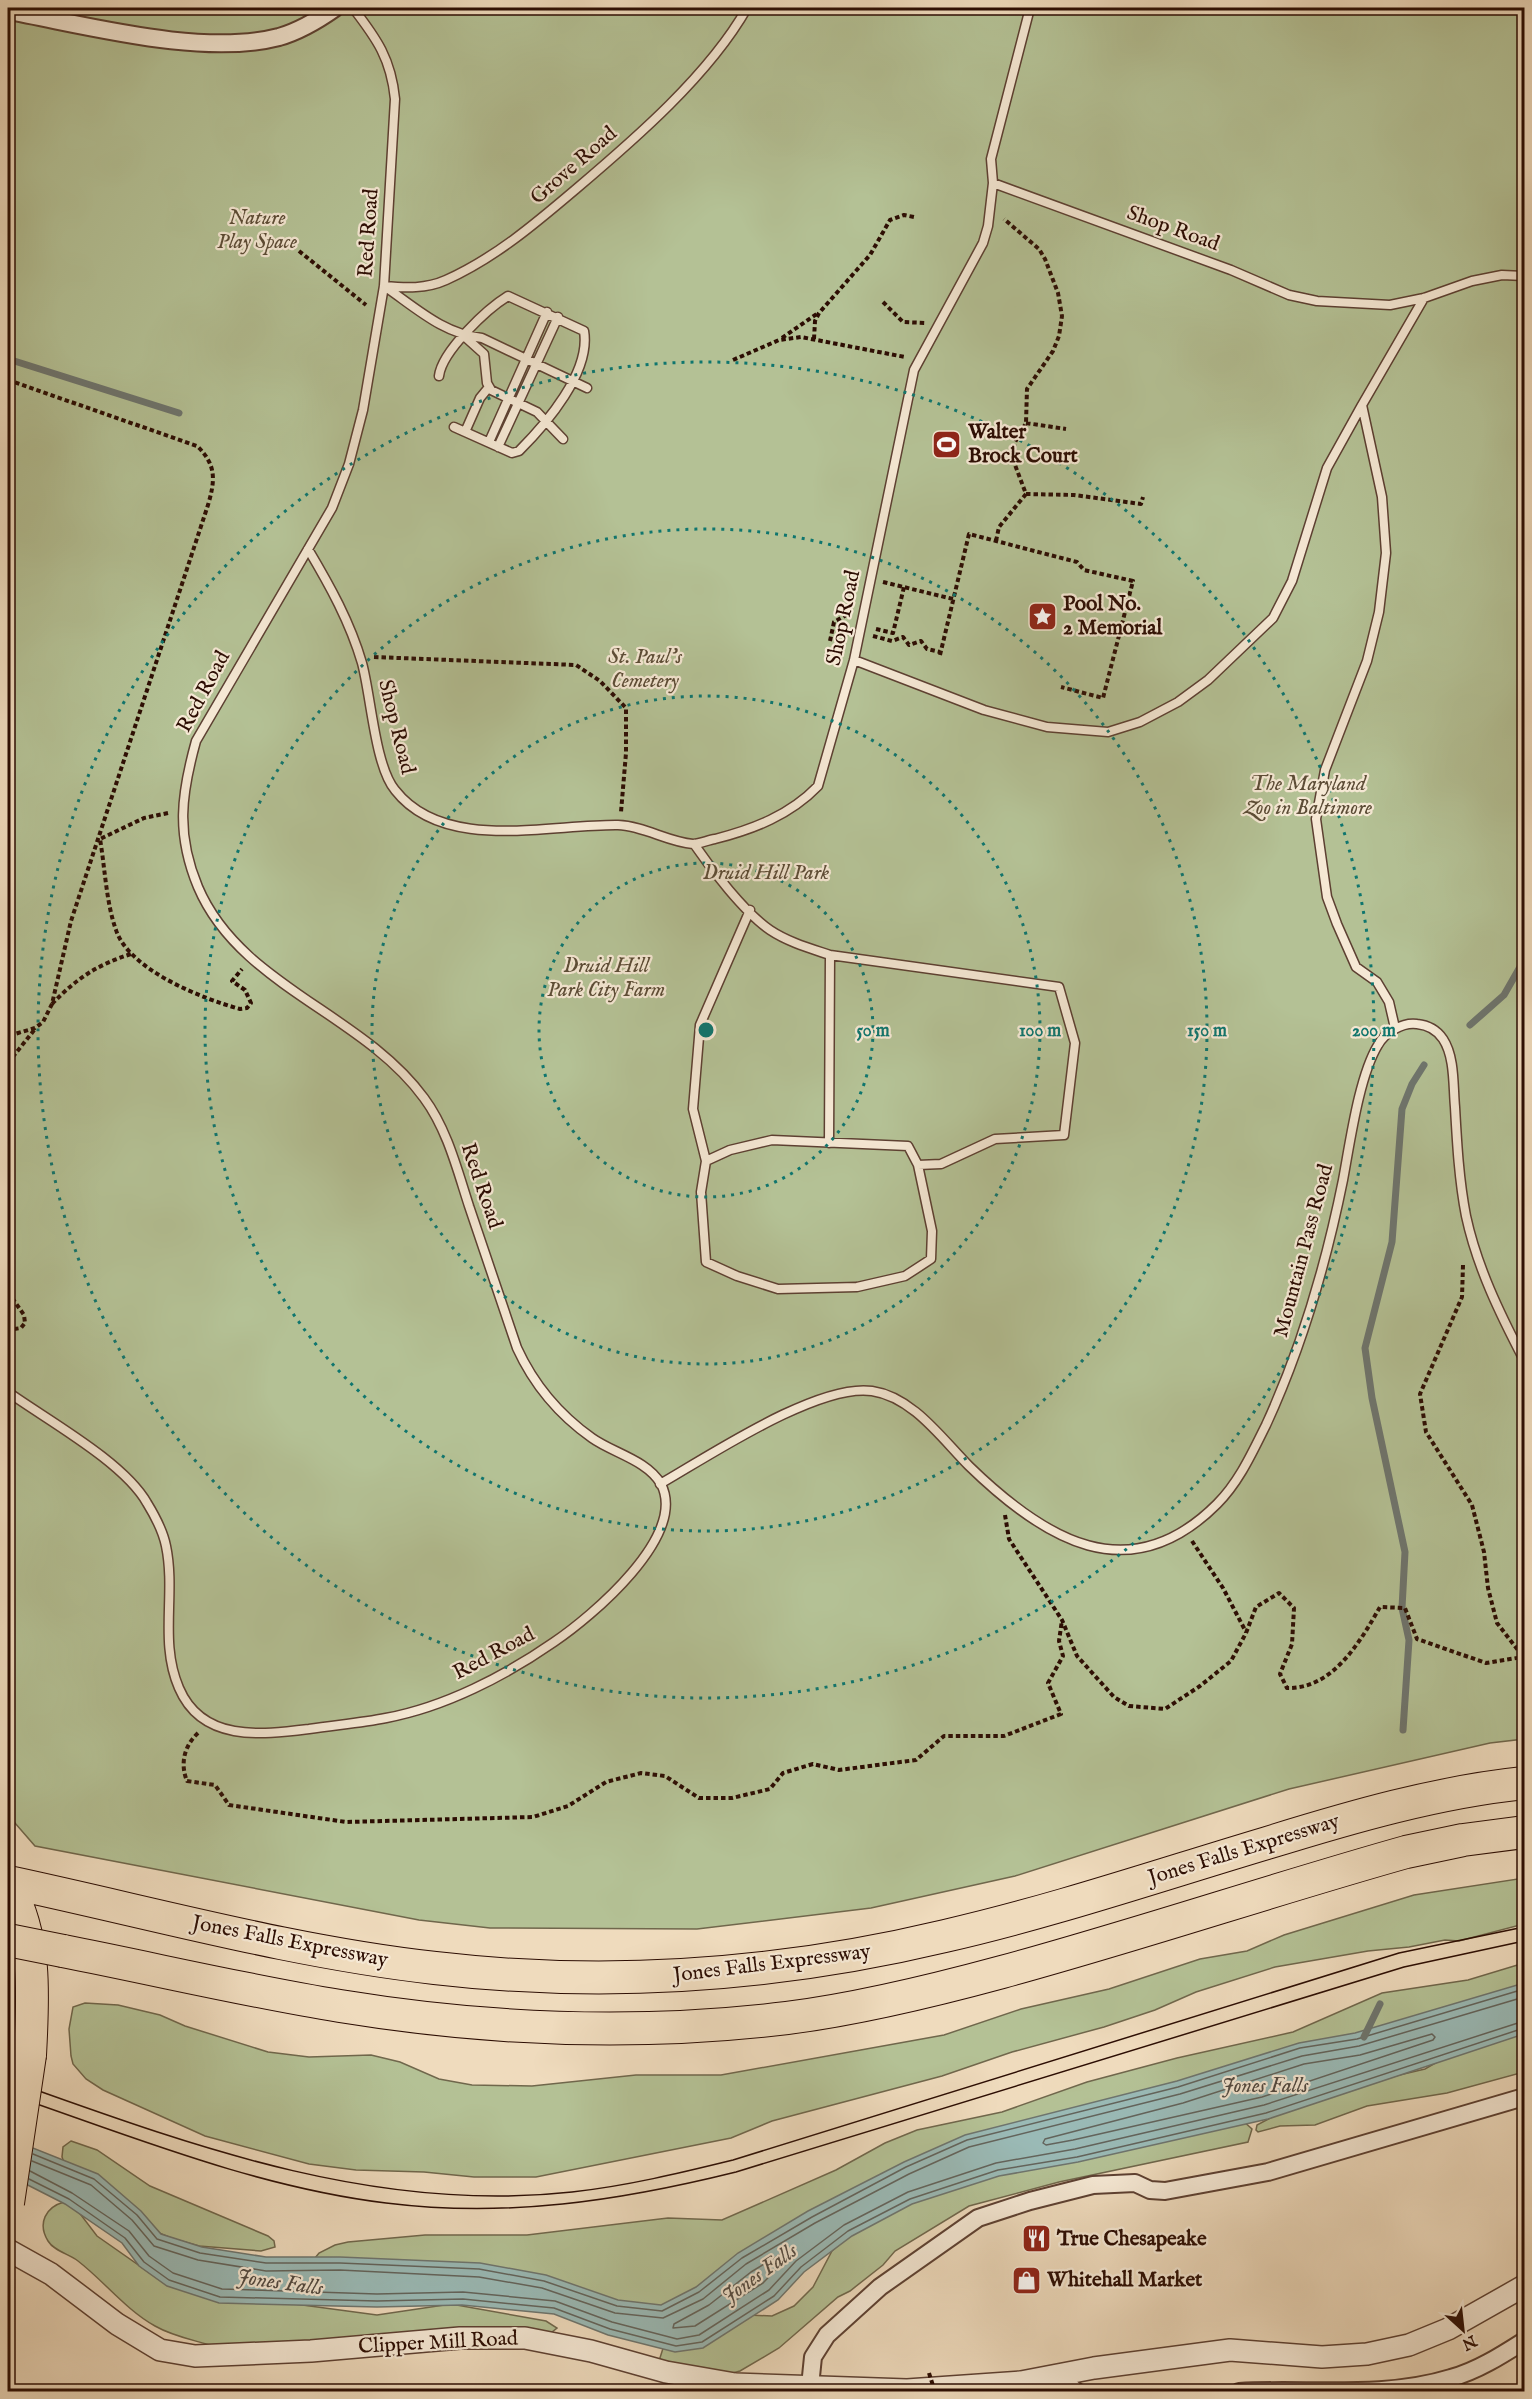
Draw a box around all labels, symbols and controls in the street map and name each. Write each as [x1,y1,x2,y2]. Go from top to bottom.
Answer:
street label: Grove Road [525,120,624,211]
street label: Red Road [352,187,386,278]
street label: Shop Road [1123,200,1224,258]
park label: Nature Play Space [217,205,297,256]
place label: Walter Brock Court [967,419,1079,470]
sports icon: Walter Brock Court [931,428,963,460]
street label: Shop Road [821,567,867,668]
place label: Pool No. 2 Memorial [1063,591,1163,642]
place icon: Pool No. 2 Memorial [1026,600,1058,632]
park label: St. Paul's Cemetery [608,644,683,695]
street label: Red Road [171,646,237,738]
street label: Shop Road [371,677,421,778]
park label: The Maryland Zoo in Baltimore [1242,771,1372,822]
park label: Druid Hill Park [703,860,830,887]
park label: Druid Hill Park City Farm [547,953,665,1004]
centre of rings [696,1020,716,1040]
text: 50 m [856,1020,890,1043]
text: 100 m [1019,1020,1061,1043]
text: 150 m [1187,1020,1227,1043]
text: 200 m [1352,1020,1396,1043]
street label: Red Road [454,1140,508,1233]
street label: Mountain Pass Road [1268,1161,1340,1341]
street label: Red Road [448,1621,540,1687]
street label: Jones Falls Expressway [1143,1808,1344,1893]
street label: Jones Falls Expressway [188,1909,391,1974]
street label: Jones Falls Expressway [670,1938,873,1990]
water label: Jones Falls [1222,2072,1309,2100]
restaurant icon: True Chesapeake [1020,2223,1052,2255]
place label: True Chesapeake [1056,2226,1207,2253]
water label: Jones Falls [717,2237,804,2311]
water label: Jones Falls [235,2263,325,2303]
shop icon: Whitehall Market [1010,2264,1042,2296]
place label: Whitehall Market [1046,2267,1203,2294]
north arrow [1433,2300,1493,2360]
street label: Clipper Mill Road [357,2325,519,2361]
text: N [1458,2329,1481,2354]

